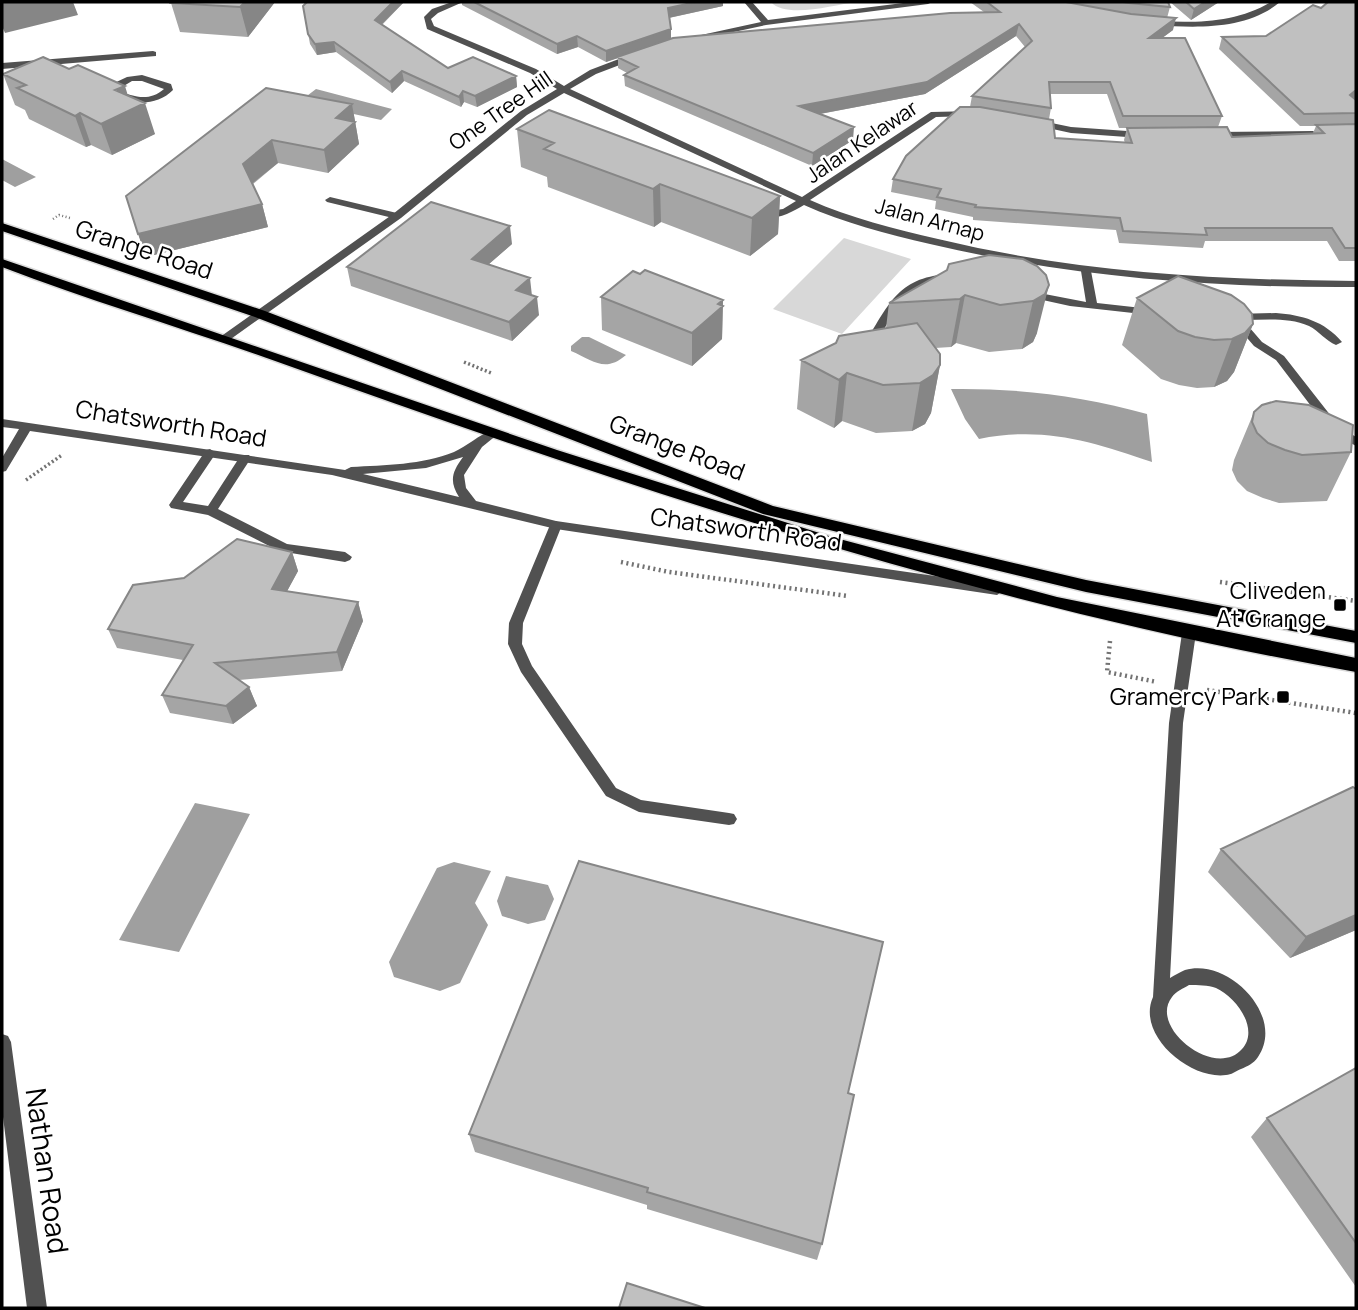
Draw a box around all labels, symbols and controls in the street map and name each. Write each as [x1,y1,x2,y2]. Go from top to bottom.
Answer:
street label: One Tree Hill [443,64,558,156]
street label: Jalan Kelawar [800,93,923,189]
street label: Jalan Arnap [872,191,988,247]
street label: Grange Road [72,211,217,286]
street label: Chatsworth Road [73,391,269,454]
street label: Grange Road [605,406,750,488]
street label: Chatsworth Road [648,499,844,558]
place label: Cliveden At Grange [1216,573,1326,634]
marker: Cliveden At Grange [1332,597,1348,613]
place label: Gramercy Park [1110,679,1270,712]
marker: Gramercy Park [1275,689,1291,705]
street label: Nathan Road [18,1086,78,1256]

